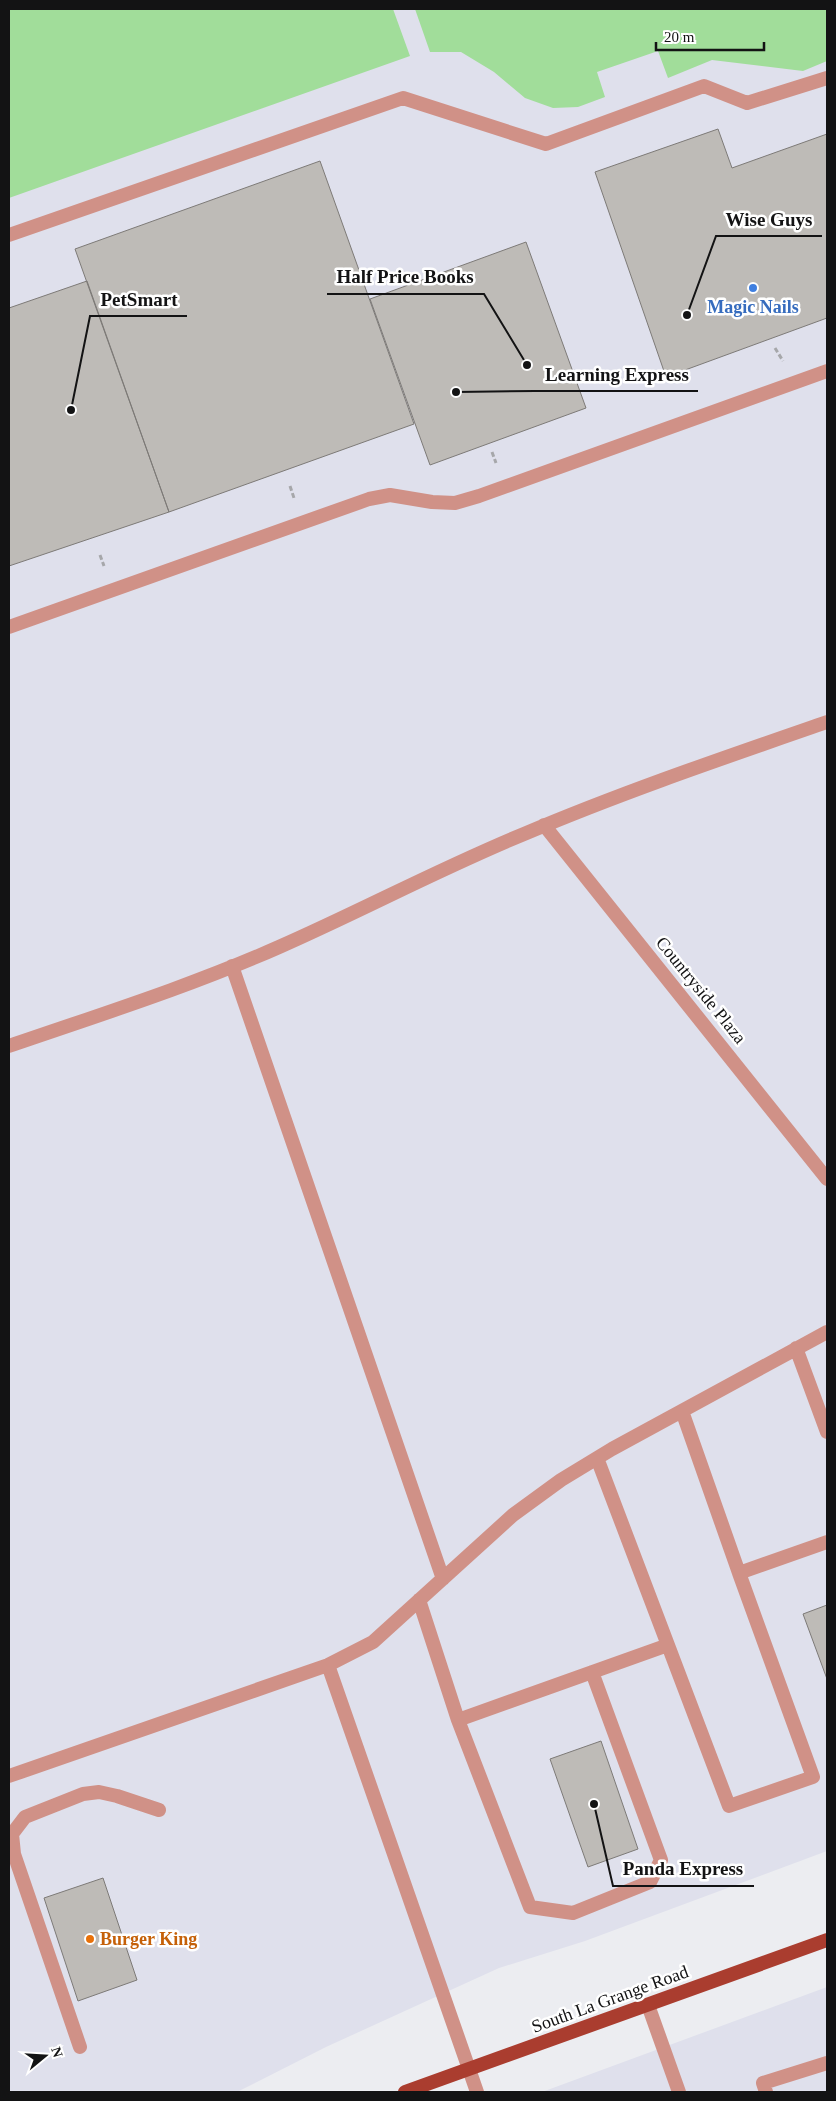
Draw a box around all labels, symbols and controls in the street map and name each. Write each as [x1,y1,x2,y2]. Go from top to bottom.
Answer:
scale bar [656,20,764,52]
text: 20 m [664,29,695,45]
callout: Wise Guys [716,202,822,236]
text: Wise Guys [726,209,812,230]
callout: Half Price Books [327,260,484,294]
text: Half Price Books [336,266,474,287]
callout: PetSmart [90,282,187,316]
marker: Magic Nails [747,282,759,294]
text: PetSmart [100,289,178,310]
place label: Magic Nails [707,297,799,317]
callout: Learning Express [535,357,698,391]
text: Learning Express [545,364,689,385]
street label: Countryside Plaza [652,933,750,1047]
callout: Panda Express [613,1852,754,1886]
text: Panda Express [623,1858,743,1879]
place label: Burger King [100,1929,197,1949]
marker: Burger King [84,1933,96,1945]
street label: South La Grange Road [529,1961,691,2037]
north arrow [20,2031,70,2081]
text: N [48,2045,66,2059]

